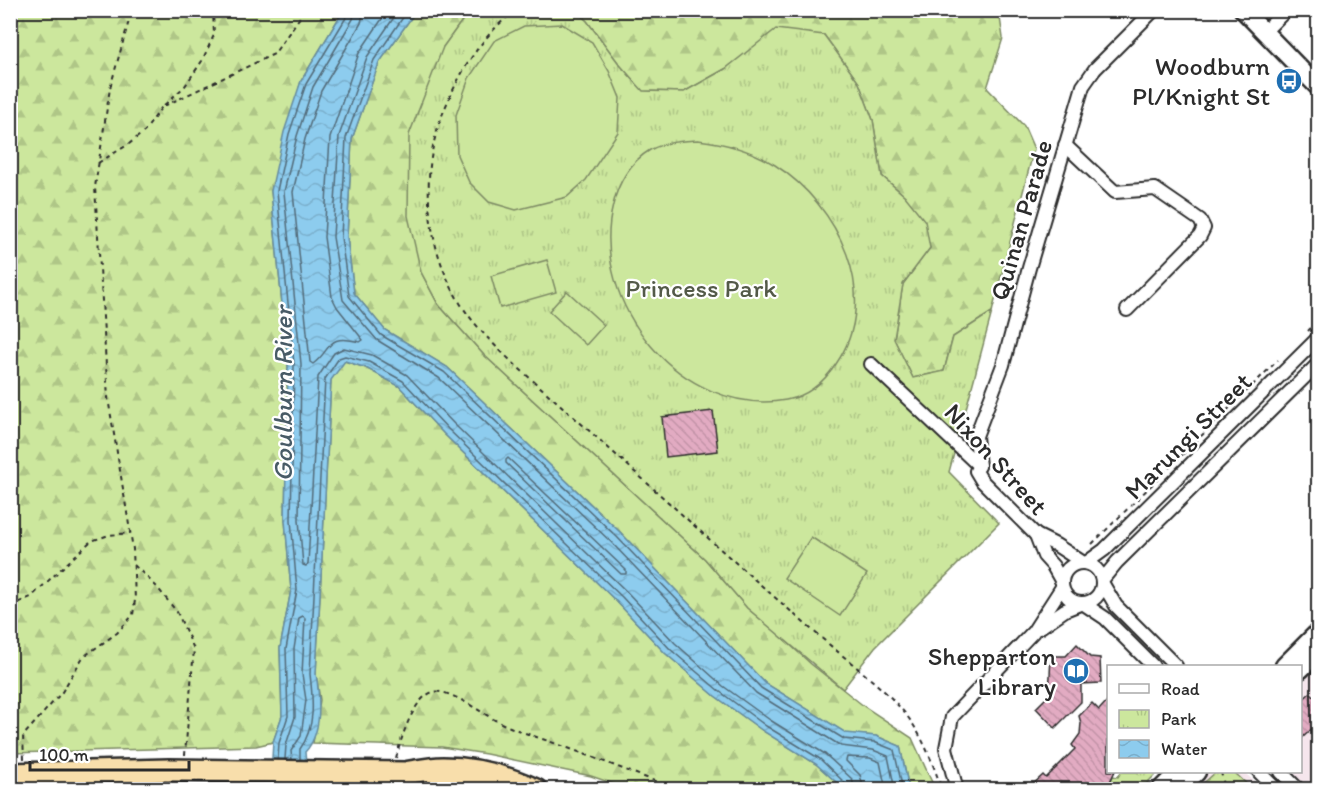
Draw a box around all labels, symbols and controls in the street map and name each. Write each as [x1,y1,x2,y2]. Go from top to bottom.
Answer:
place label: Woodburn Pl/Knight St [1132,50,1270,112]
bus stop icon: Woodburn Pl/Knight St [1274,66,1304,96]
street label: Quinan Parade [983,136,1059,304]
park label: Princess Park [625,272,777,304]
water label: Goulburn River [266,303,299,482]
street label: Marungi Street [1118,366,1258,506]
street label: Nixon Street [937,397,1055,522]
place label: Shepparton Library [928,640,1056,702]
library icon: Shepparton Library [1061,656,1091,686]
legend [1107,665,1302,773]
text: Road [1161,678,1200,700]
text: Park [1161,708,1196,730]
scale bar [30,734,189,772]
text: Water [1161,738,1207,760]
text: 100 m [39,744,89,766]

